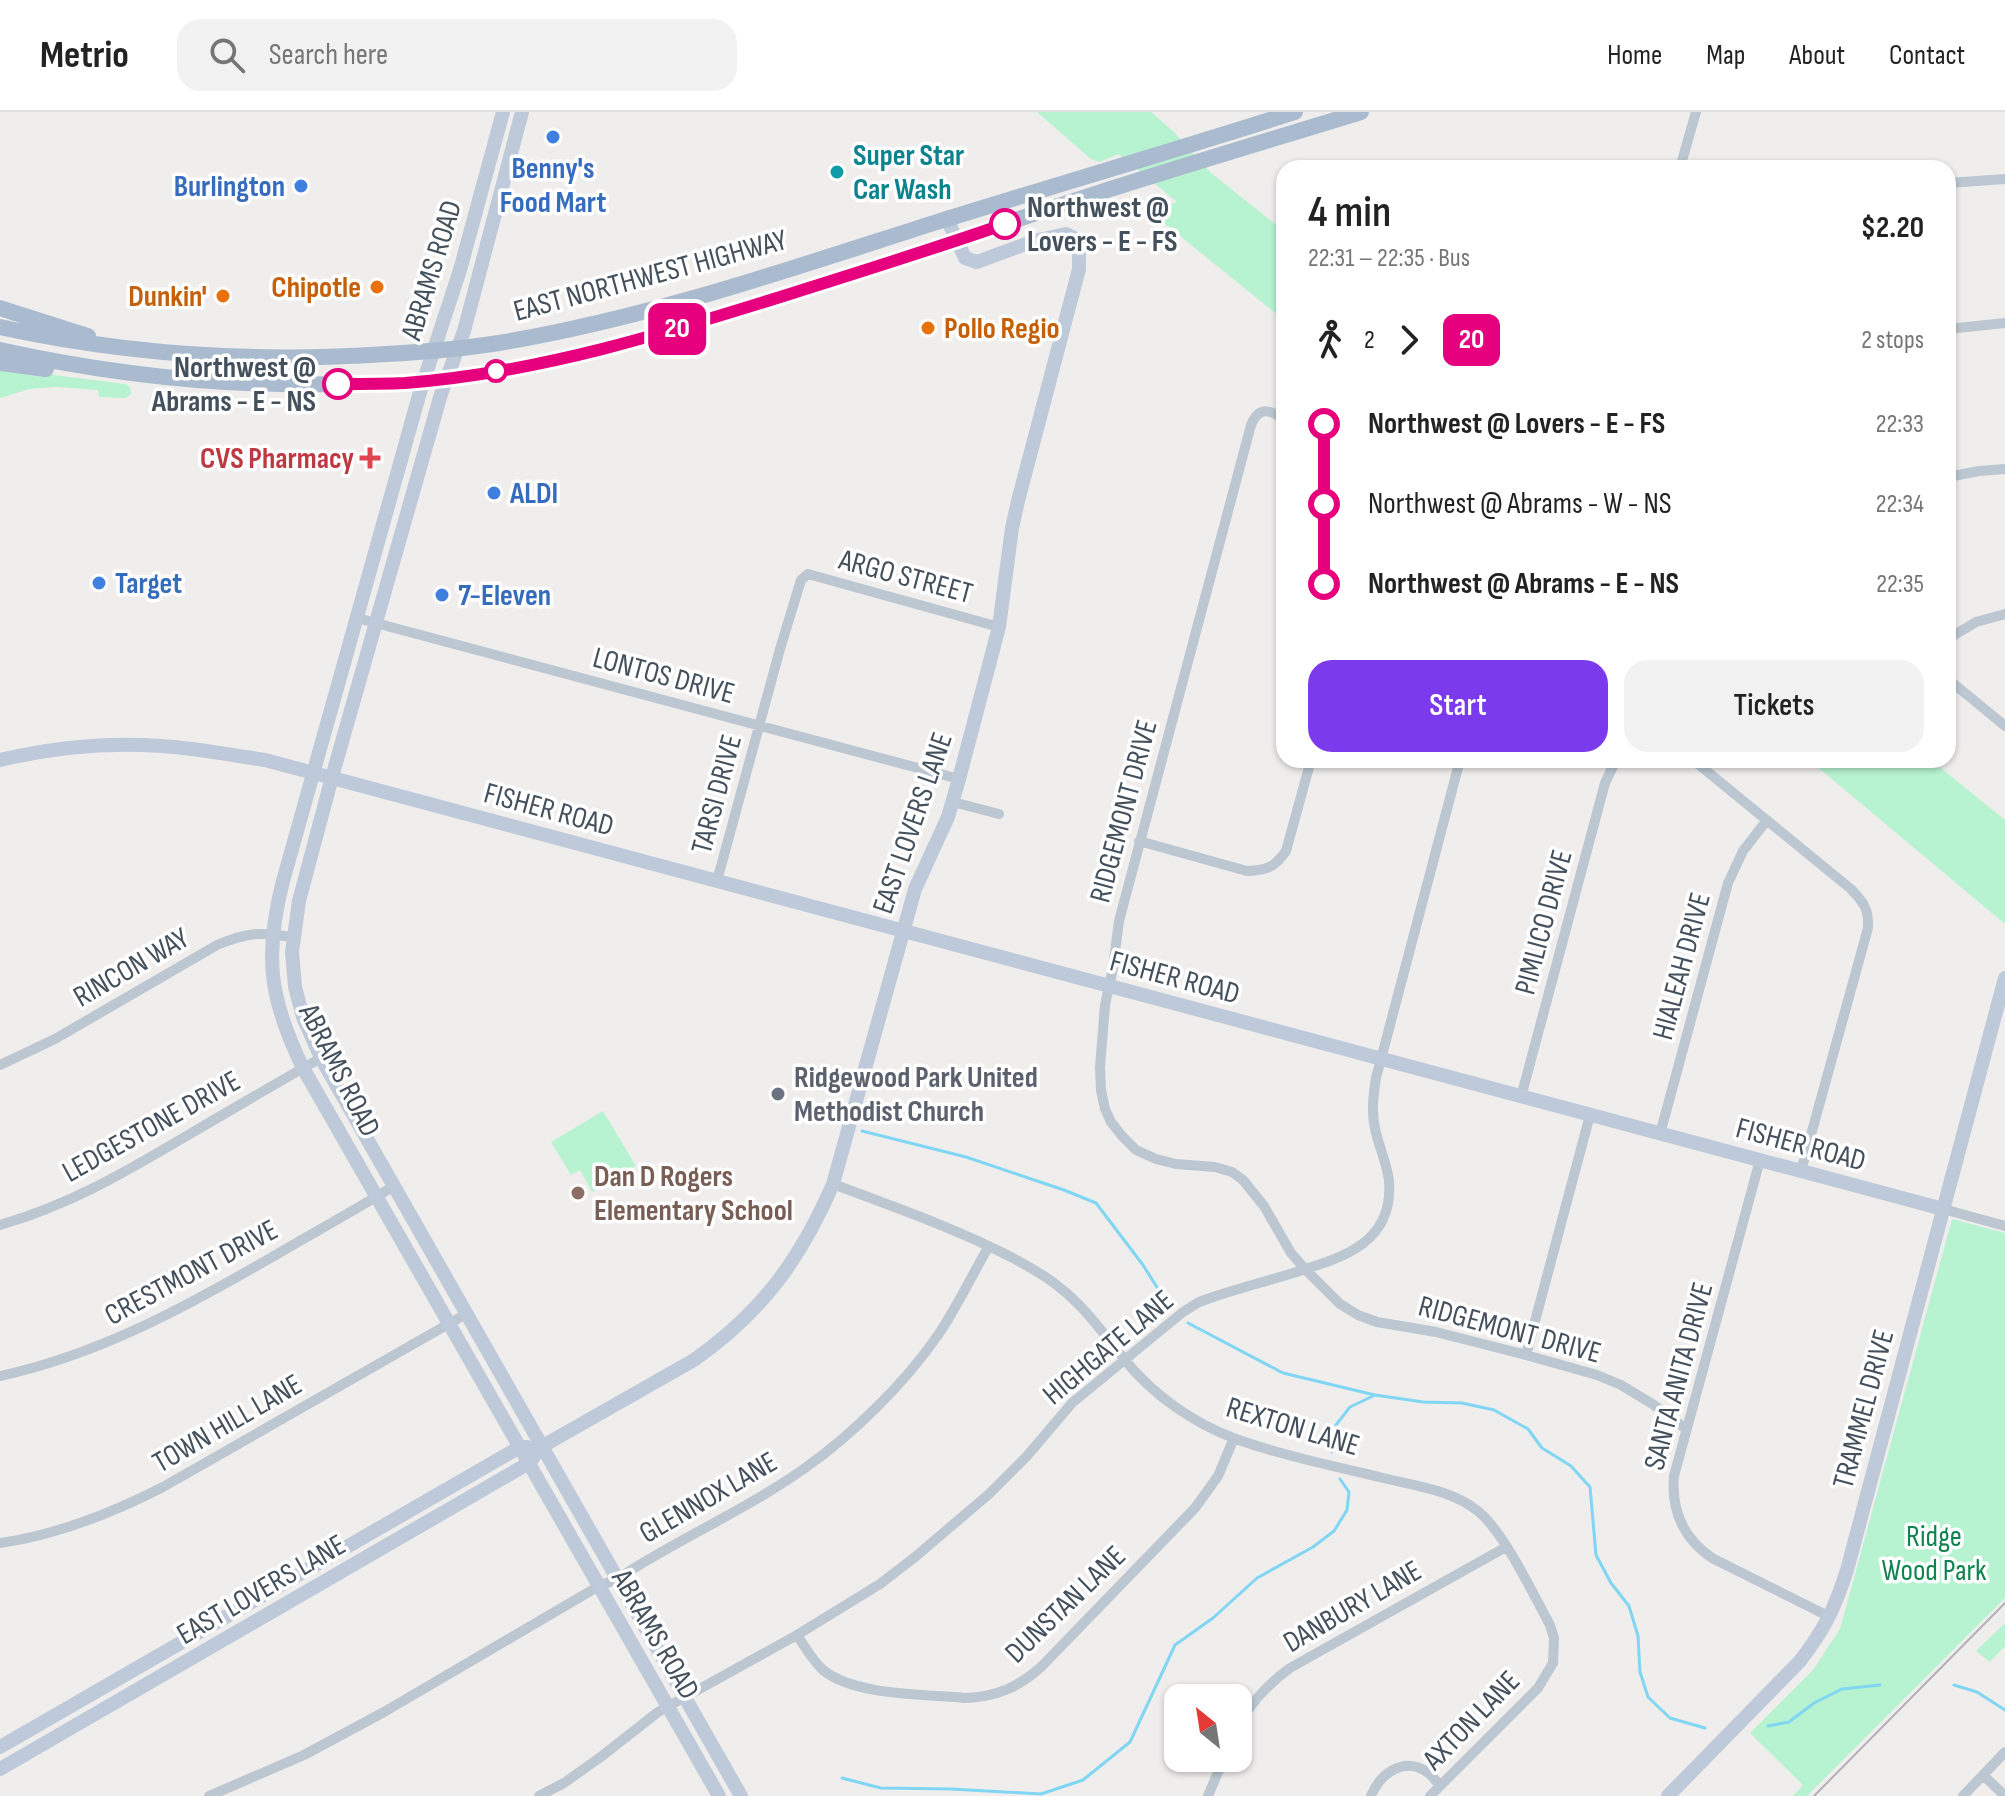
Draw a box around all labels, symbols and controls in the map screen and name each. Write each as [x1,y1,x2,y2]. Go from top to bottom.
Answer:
search box [177,19,737,91]
text: Metrio [40,33,129,78]
icon: search [205,33,249,77]
text: Search here [269,37,388,73]
text: Home [1607,39,1662,72]
text: Map [1706,39,1745,72]
text: About [1789,39,1845,72]
text: Contact [1889,39,1965,72]
marker: Benny's Food Mart [544,128,562,146]
place label: Super Star Car Wash [853,138,964,208]
place label: Benny's Food Mart [500,151,606,221]
marker: Super Star Car Wash [828,163,846,181]
place label: Burlington [174,169,285,205]
marker: Burlington [292,177,310,195]
text: 4 min [1308,186,1391,239]
place label: Northwest @ Lovers - E - FS [1027,190,1178,260]
street label: ABRAMS ROAD [393,196,470,345]
marker: Northwest @ Lovers - E - FS [990,209,1020,239]
text: $2.20 [1861,210,1924,246]
street label: EAST NORTHWEST HIGHWAY [510,222,791,330]
text: 22:31 – 22:35 · Bus [1308,243,1470,274]
place label: Chipotle [271,270,361,306]
marker: Chipotle [368,278,386,296]
place label: Dunkin' [128,279,207,315]
marker: Dunkin' [214,287,232,305]
line badge: 20 [641,303,713,355]
place label: Pollo Regio [944,311,1060,347]
text: 20 [664,312,690,345]
icon: walk [1308,318,1352,362]
icon: forward [1387,318,1431,362]
marker: Pollo Regio [919,319,937,337]
text: 20 [1459,323,1484,356]
text: 2 [1364,325,1375,356]
text: 2 stops [1861,325,1924,356]
place label: Northwest @ Abrams - E - NS [151,350,316,420]
unlabelled marker [485,360,507,382]
marker: Northwest @ Abrams - E - NS [323,369,353,399]
text: Northwest @ Lovers - E - FS [1368,406,1665,442]
text: 22:33 [1876,409,1924,440]
place label: CVS Pharmacy [200,441,355,477]
marker: CVS Pharmacy [361,449,379,467]
place label: ALDI [509,476,558,512]
marker: ALDI [485,484,503,502]
text: Northwest @ Abrams - W - NS [1368,486,1672,522]
text: 22:34 [1876,489,1924,520]
street label: ARGO STREET [834,542,976,612]
place label: Target [115,566,182,602]
text: Northwest @ Abrams - E - NS [1368,566,1679,602]
text: 22:35 [1876,569,1924,600]
marker: Target [90,574,108,592]
place label: 7-Eleven [458,578,551,614]
marker: 7-Eleven [433,586,451,604]
street label: LONTOS DRIVE [589,640,738,712]
button: Start [1308,660,1608,752]
button: Tickets [1624,660,1924,752]
street label: RIDGEMONT DRIVE [1082,716,1166,906]
street label: EAST LOVERS LANE [865,728,961,919]
street label: TARSI DRIVE [684,731,750,858]
street label: FISHER ROAD [480,775,618,845]
street label: PIMLICO DRIVE [1507,846,1581,998]
street label: HIALEAH DRIVE [1645,889,1719,1044]
street label: RINCON WAY [67,920,196,1015]
street label: FISHER ROAD [1106,943,1244,1013]
street label: ABRAMS ROAD [290,997,388,1143]
place label: Ridgewood Park United Methodist Church [794,1060,1038,1130]
street label: LEDGESTONE DRIVE [56,1063,247,1191]
marker: Ridgewood Park United Methodist Church [769,1085,787,1103]
street label: FISHER ROAD [1732,1110,1870,1180]
place label: Dan D Rogers Elementary School [594,1159,793,1229]
marker: Dan D Rogers Elementary School [569,1184,587,1202]
street label: CRESTMONT DRIVE [99,1212,284,1334]
street label: SANTA ANITA DRIVE [1637,1278,1721,1474]
street label: HIGHGATE LANE [1036,1283,1181,1413]
street label: RIDGEMONT DRIVE [1415,1288,1605,1372]
street label: TRAMMEL DRIVE [1825,1326,1902,1493]
street label: TOWN HILL LANE [147,1367,308,1481]
street label: REXTON LANE [1222,1390,1364,1464]
street label: GLENNOX LANE [633,1444,784,1552]
park label: Ridge Wood Park [1881,1519,1987,1589]
street label: EAST LOVERS LANE [171,1527,352,1653]
street label: DUNSTAN LANE [998,1539,1133,1671]
street label: DANBURY LANE [1277,1553,1428,1661]
street label: ABRAMS ROAD [603,1562,707,1706]
street label: AXTON LANE [1415,1664,1528,1779]
north arrow [1164,1684,1252,1772]
map controls [1164,1684,1252,1772]

